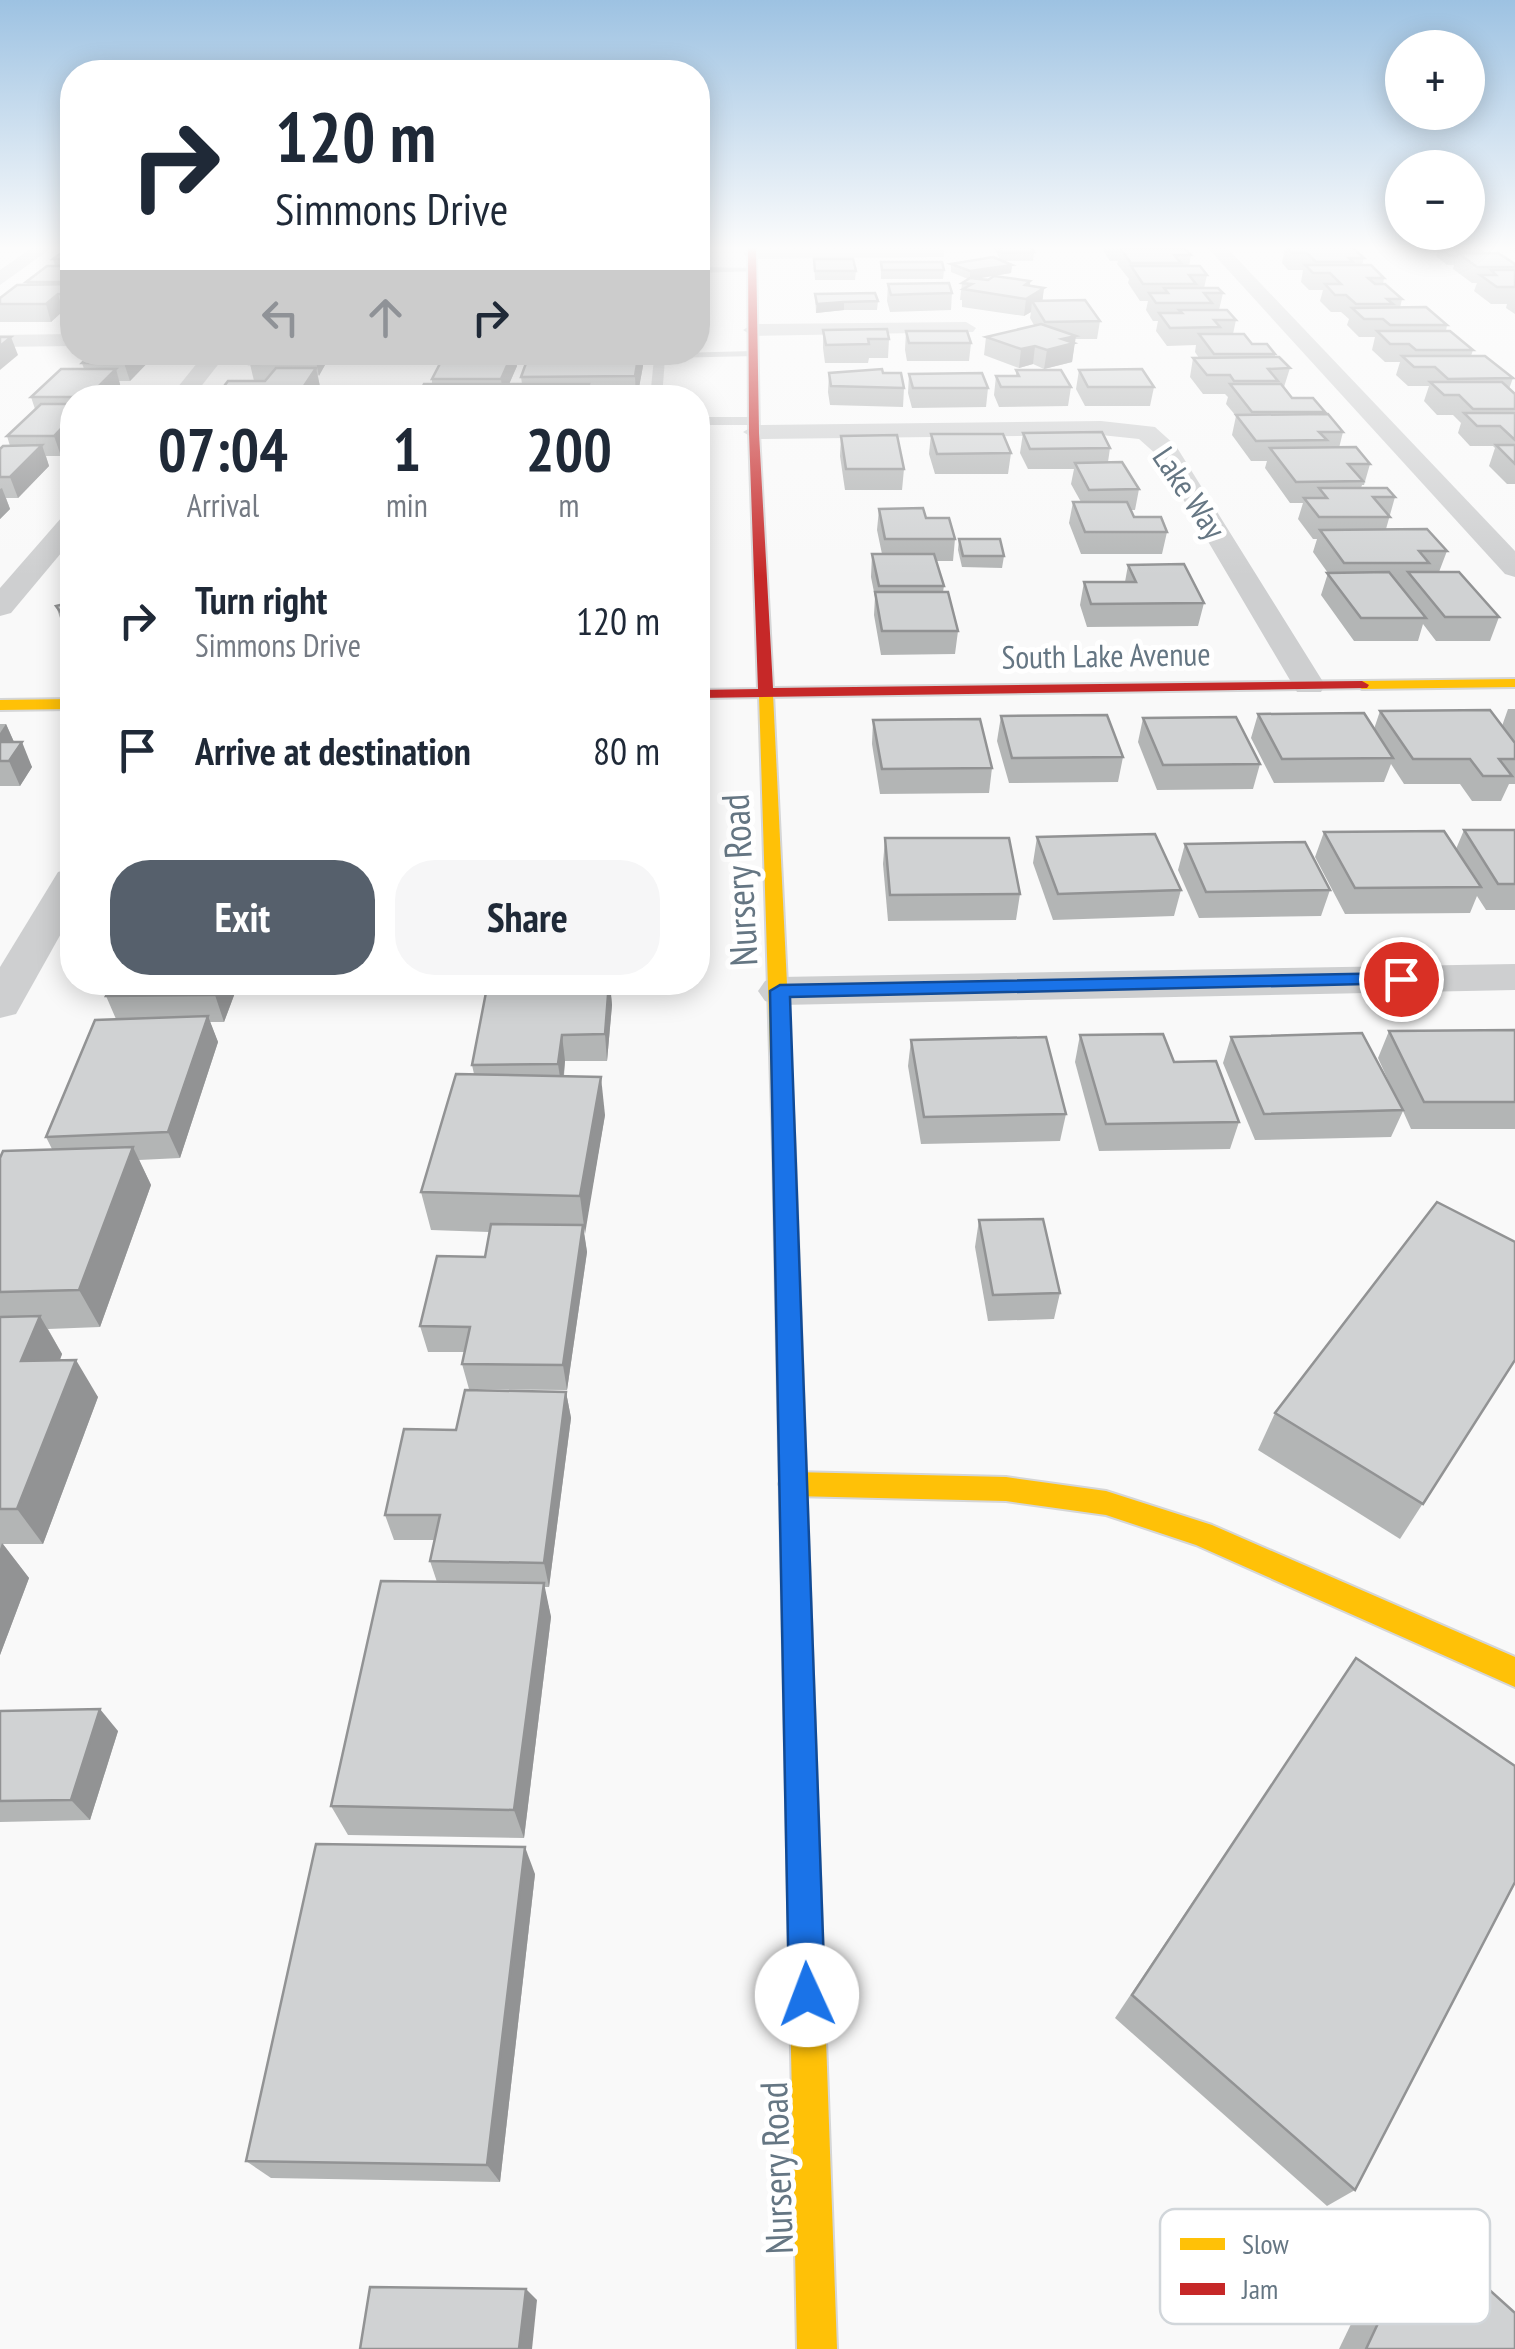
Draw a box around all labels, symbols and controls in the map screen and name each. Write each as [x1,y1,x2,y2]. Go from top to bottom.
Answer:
map controls [1385,30,1485,250]
button: + [1385,30,1485,130]
text: 120 m [275,91,436,181]
icon: right [110,100,240,230]
button: − [1385,150,1485,250]
text: Simmons Drive [275,179,508,237]
icon: left [253,290,308,345]
icon: ahead [358,290,413,345]
icon: right [463,290,518,345]
text: 07:04 [158,410,288,488]
text: 1 [393,410,421,488]
text: 200 [526,410,612,488]
street label: Lake Way [1144,438,1236,547]
text: Arrival [187,484,259,526]
text: min [386,484,428,526]
text: m [558,484,579,526]
text: Turn right [195,575,327,624]
icon: right [110,593,165,648]
text: 120 m [576,596,660,645]
text: Simmons Drive [195,624,361,666]
street label: South Lake Avenue [1001,632,1211,678]
icon: arrive [110,723,165,778]
text: Arrive at destination [195,726,471,775]
text: 80 m [593,726,660,775]
street label: Nursery Road [710,793,767,967]
button: Exit [110,860,375,975]
button: Share [395,860,660,975]
pin [1359,937,1444,1022]
icon: arrive [1374,952,1429,1007]
position arrow [755,1943,859,2047]
street label: Nursery Road [748,2081,803,2255]
legend [1160,2209,1490,2324]
text: Slow [1242,2225,1289,2262]
text: Jam [1241,2270,1278,2307]

